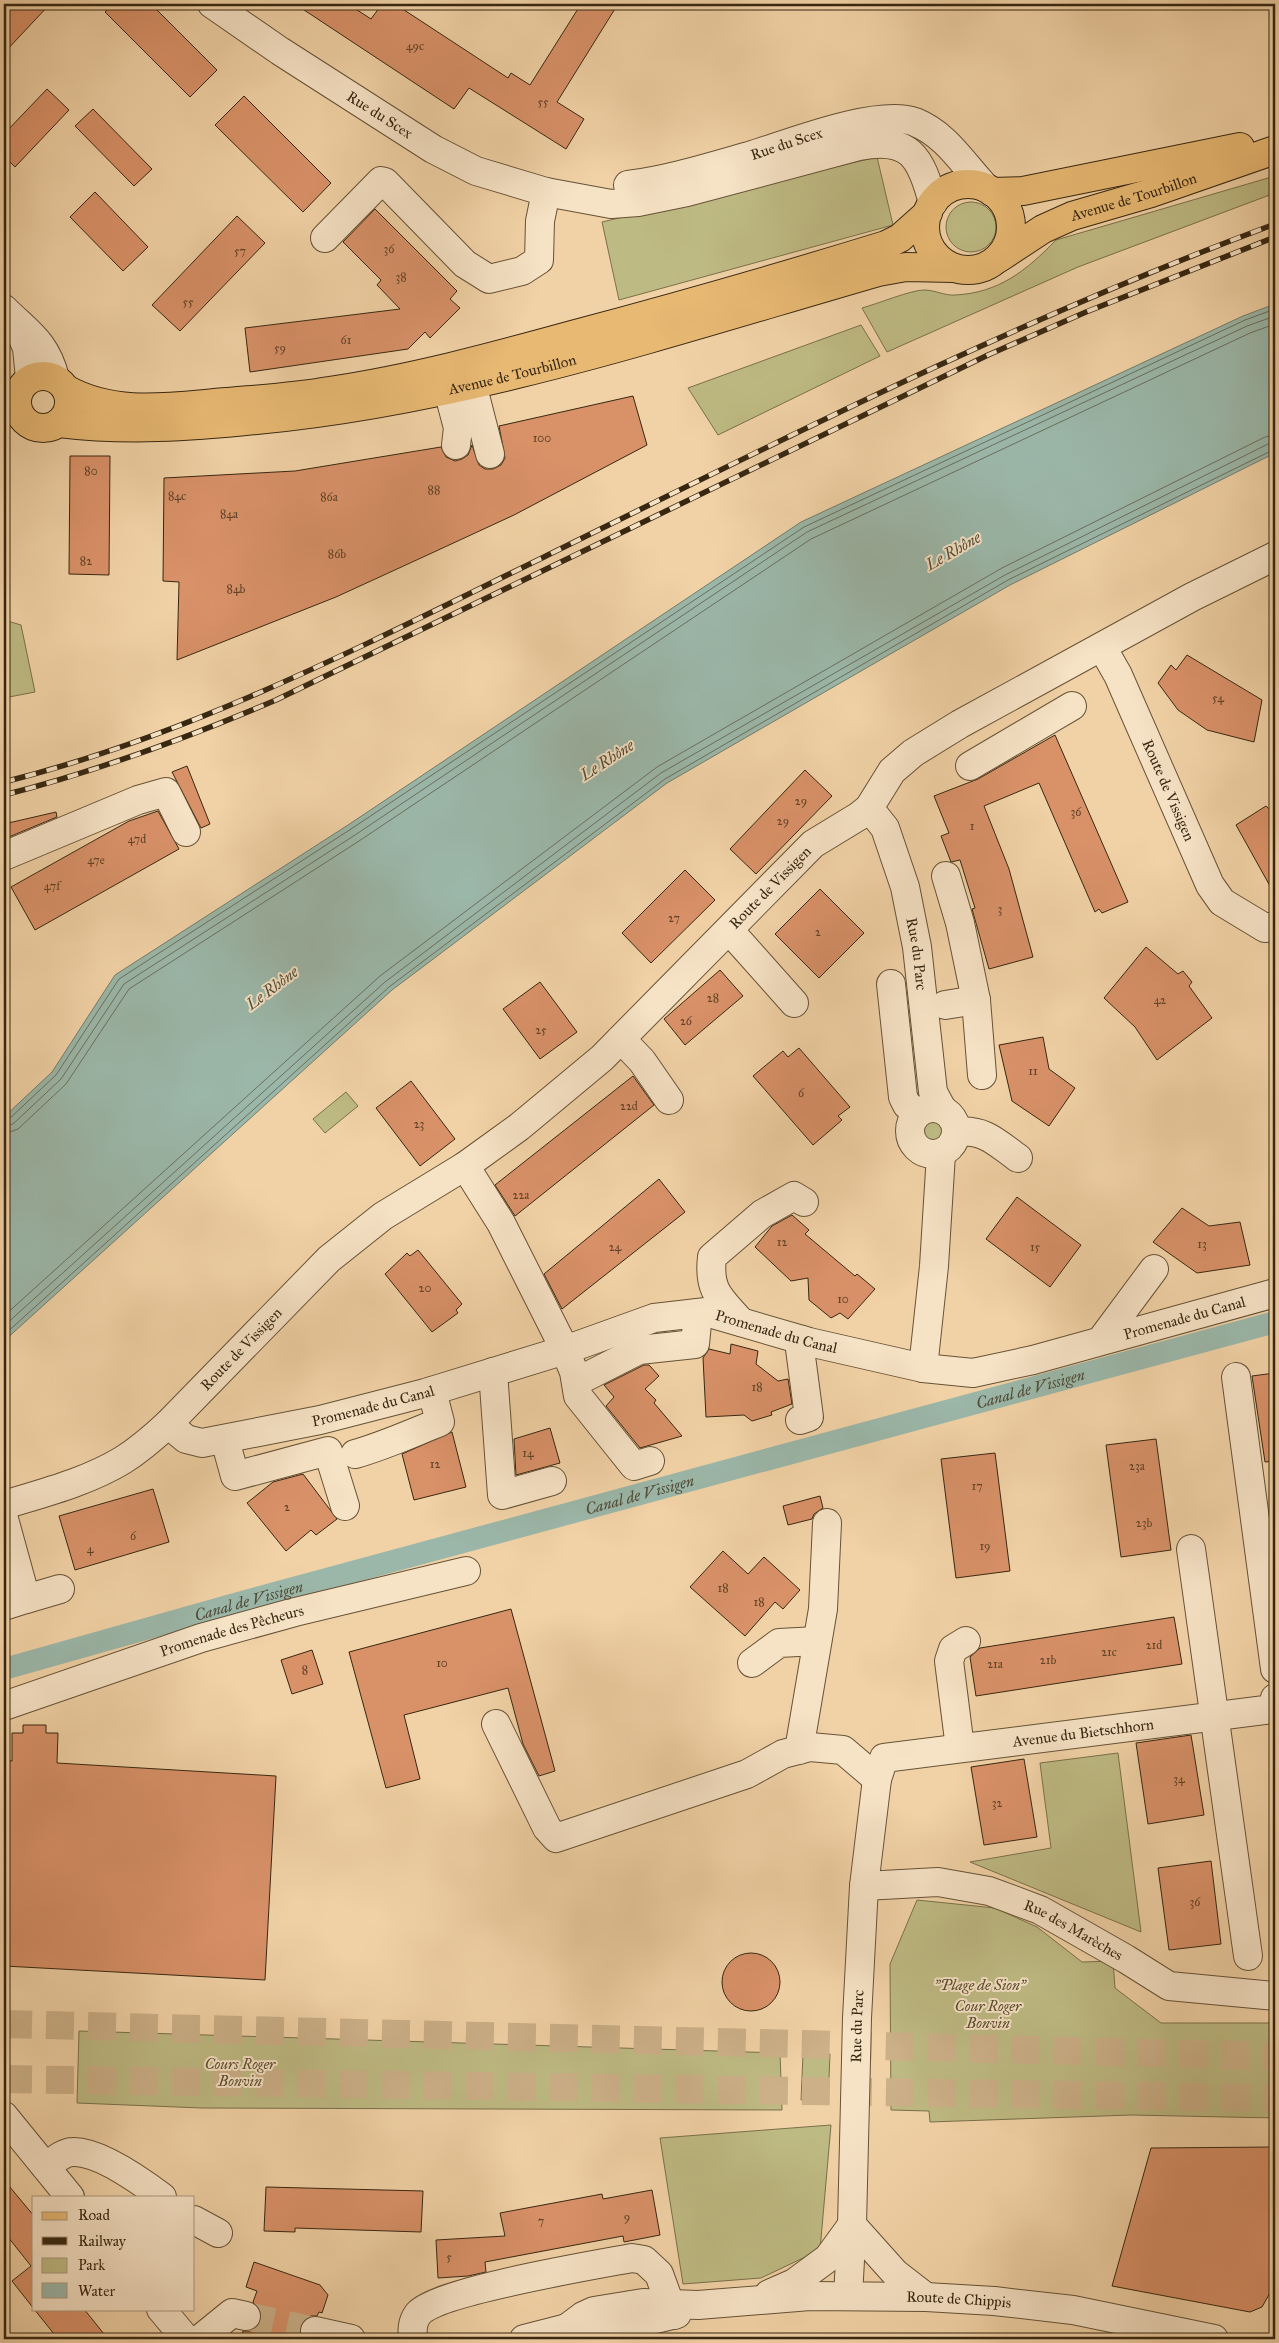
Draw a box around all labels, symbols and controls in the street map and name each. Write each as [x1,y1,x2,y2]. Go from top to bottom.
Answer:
house number: 49c [406,39,424,53]
street label: Rue du Scex [343,87,416,143]
house number: 55 [537,95,549,109]
street label: Rue du Scex [748,124,825,164]
street label: Avenue de Tourbillon [1068,169,1199,225]
house number: 36 [384,242,395,256]
house number: 57 [234,244,246,258]
house number: 38 [395,270,407,284]
house number: 55 [182,295,194,309]
house number: 61 [341,333,352,347]
house number: 59 [274,341,286,355]
street label: Avenue de Tourbillon [446,350,578,399]
house number: 100 [533,431,551,445]
house number: 80 [84,464,98,478]
house number: 88 [428,483,440,497]
house number: 84c [168,489,186,503]
house number: 86a [320,490,339,504]
house number: 84a [220,507,239,521]
water label: Le Rhône [921,527,985,575]
house number: 86b [328,547,346,561]
house number: 82 [80,554,92,568]
house number: 84b [227,582,246,596]
house number: 54 [1212,691,1224,705]
water label: Le Rhône [576,735,638,785]
street label: Route de Vissigen [1138,737,1199,844]
house number: 29 [795,794,807,808]
house number: 36 [1071,805,1082,819]
house number: 29 [777,814,789,828]
house number: 1 [970,819,975,833]
house number: 47d [128,832,146,846]
street label: Route de Vissigen [726,842,815,933]
house number: 47e [87,853,105,867]
house number: 47f [44,879,62,893]
house number: 3 [998,902,1003,916]
house number: 27 [668,911,680,925]
street label: Rue du Parc [902,916,931,991]
house number: 2 [815,925,821,939]
water label: Le Rhône [241,962,303,1014]
house number: 28 [707,991,719,1005]
house number: 42 [1154,993,1166,1007]
house number: 26 [680,1014,693,1028]
house number: 25 [535,1023,547,1037]
house number: 11 [1028,1064,1038,1078]
house number: 6 [798,1086,805,1100]
house number: 22d [620,1099,638,1113]
house number: 23 [414,1117,425,1131]
house number: 22a [513,1188,530,1202]
house number: 12 [777,1235,787,1249]
house number: 13 [1197,1237,1207,1251]
house number: 24 [609,1240,622,1254]
house number: 15 [1030,1240,1041,1254]
house number: 20 [419,1281,431,1295]
house number: 10 [837,1292,849,1306]
street label: Promenade du Canal [1121,1292,1248,1344]
street label: Route de Vissigen [197,1304,286,1394]
street label: Promenade du Canal [713,1306,840,1357]
water label: Canal de Vissigen [974,1364,1087,1412]
house number: 18 [751,1380,763,1394]
street label: Promenade du Canal [310,1381,438,1430]
house number: 14 [522,1446,534,1460]
house number: 12 [430,1457,440,1471]
house number: 23a [1129,1459,1146,1473]
water label: Canal de Vissigen [583,1470,697,1518]
house number: 17 [971,1479,983,1493]
house number: 2 [284,1500,290,1514]
house number: 23b [1136,1516,1152,1530]
house number: 6 [130,1529,137,1543]
house number: 19 [979,1539,991,1553]
house number: 4 [87,1542,94,1556]
water label: Canal de Vissigen [192,1576,306,1624]
house number: 18 [717,1581,729,1595]
house number: 18 [753,1595,765,1609]
street label: Promenade des Pêcheurs [157,1601,305,1661]
house number: 21d [1146,1638,1162,1652]
house number: 21c [1101,1645,1117,1659]
house number: 21b [1040,1653,1056,1667]
house number: 10 [436,1656,448,1670]
house number: 21a [987,1657,1004,1671]
house number: 8 [302,1663,308,1677]
street label: Avenue du Bietschhorn [1010,1715,1155,1751]
house number: 34 [1173,1772,1185,1786]
house number: 32 [992,1796,1002,1810]
house number: 36 [1190,1895,1201,1909]
street label: Rue des Marèches [1021,1896,1126,1964]
park label: "Plage de Sion" [934,1976,1028,1994]
street label: Rue du Parc [847,1989,867,2063]
park label: Cour Roger Bonvin [955,1997,1022,2032]
park label: Cours Roger Bonvin [205,2055,276,2090]
legend [32,2196,195,2310]
text: Road [78,2206,110,2224]
house number: 9 [624,2210,630,2224]
house number: 7 [538,2214,544,2228]
text: Railway [78,2232,127,2250]
house number: 5 [446,2250,452,2264]
text: Park [78,2256,105,2274]
text: Water [78,2282,115,2300]
street label: Route de Chippis [906,2288,1012,2312]

